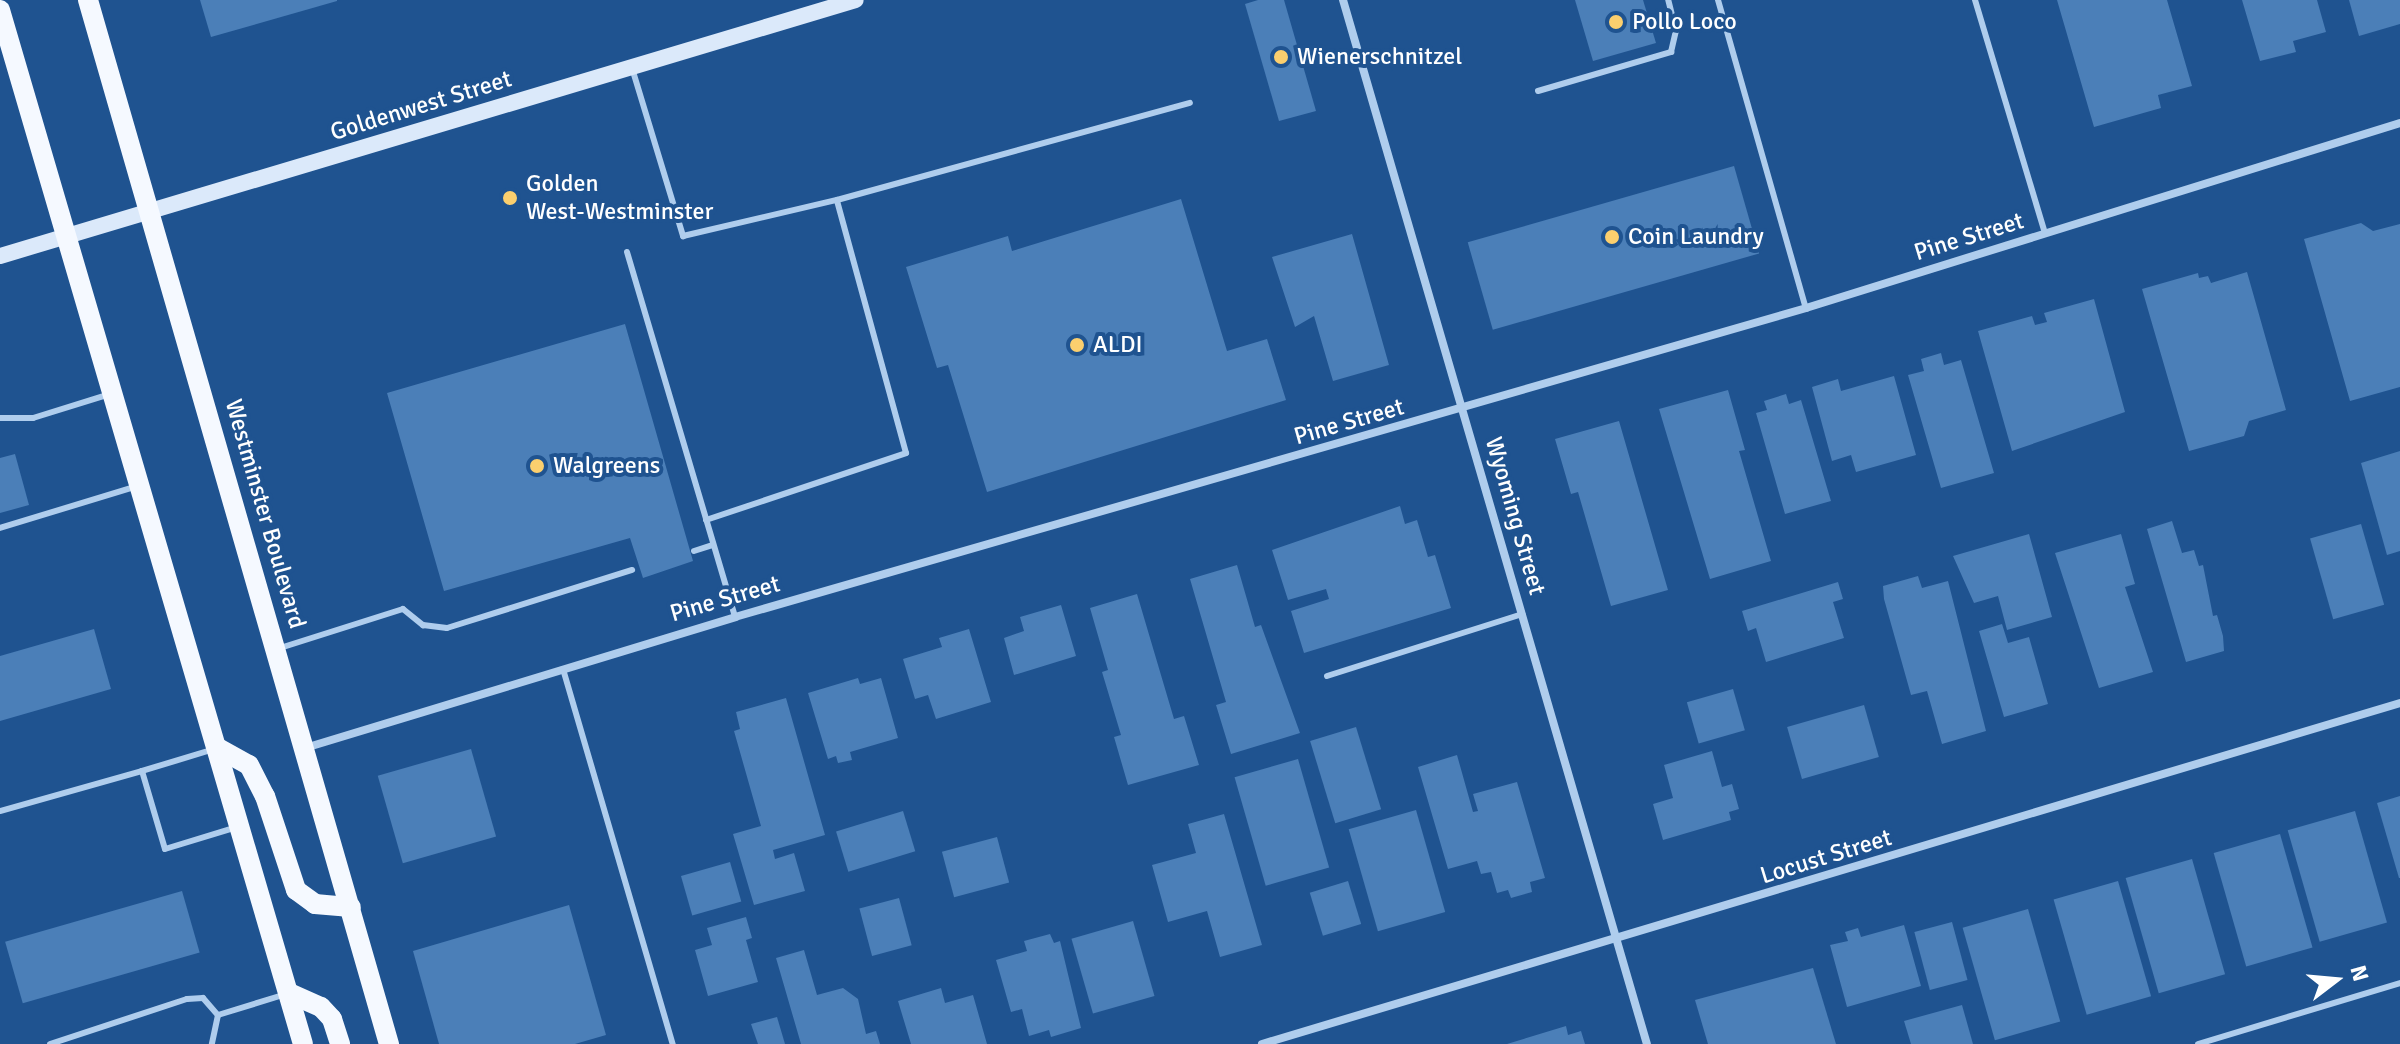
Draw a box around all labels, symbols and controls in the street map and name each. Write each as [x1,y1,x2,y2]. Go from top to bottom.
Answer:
place label: Pollo Loco [1632,8,1737,36]
marker: Pollo Loco [1607,13,1625,31]
place label: Wienerschnitzel [1297,43,1462,71]
marker: Wienerschnitzel [1272,48,1290,66]
street label: Goldenwest Street [327,65,515,147]
place label: Golden West-Westminster [526,170,713,226]
marker: Golden West-Westminster [501,189,519,207]
street label: Pine Street [1911,207,2027,267]
place label: Coin Laundry [1628,223,1764,251]
marker: Coin Laundry [1603,228,1621,246]
place label: ALDI [1093,331,1143,359]
marker: ALDI [1068,336,1086,354]
street label: Pine Street [1291,393,1407,451]
street label: Westminster Boulevard [219,396,311,632]
street label: Wyoming Street [1479,434,1551,598]
place label: Walgreens [553,452,660,480]
marker: Walgreens [528,457,546,475]
street label: Pine Street [667,570,783,628]
street label: Locust Street [1757,823,1895,891]
north arrow [2296,940,2376,1020]
text: N [2344,962,2375,984]

